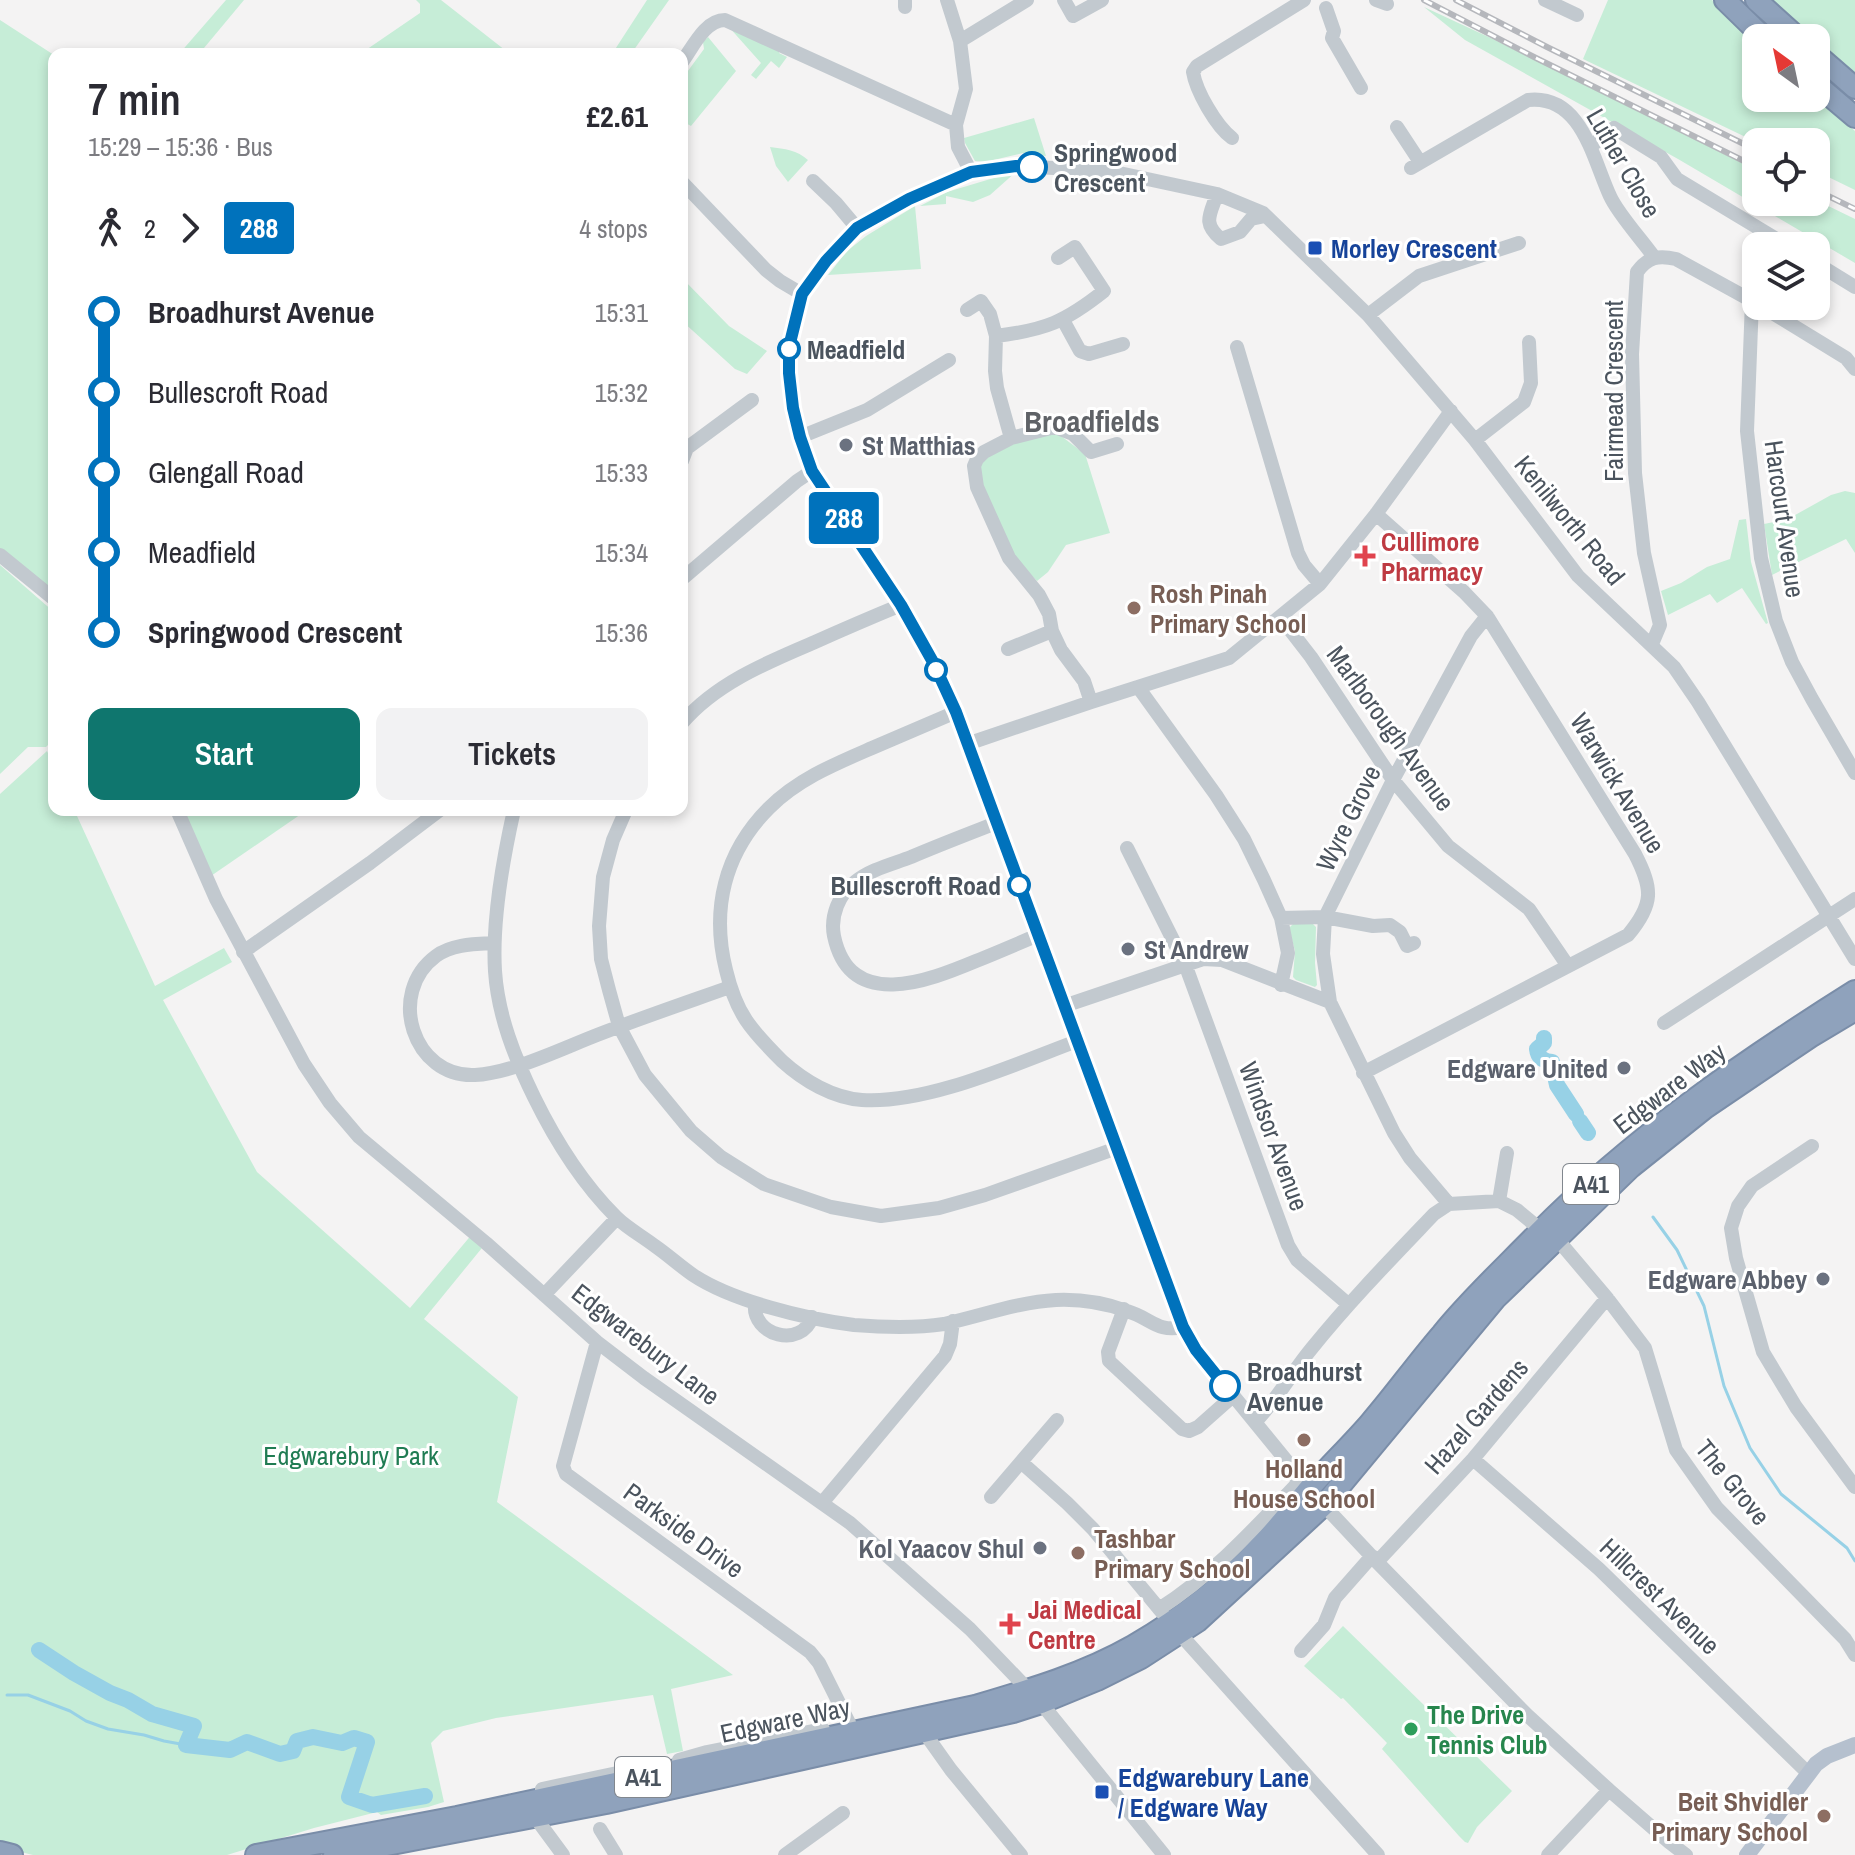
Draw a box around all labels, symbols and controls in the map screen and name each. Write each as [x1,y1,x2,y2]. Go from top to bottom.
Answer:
north arrow [1742,24,1830,112]
map controls [1742,24,1830,320]
text: 7 min [88,69,181,129]
text: £2.61 [586,96,648,136]
street label: Luther Close [1579,102,1669,224]
button: locate [1742,128,1830,216]
text: 15:29 – 15:36 · Bus [88,129,273,164]
place label: Springwood Crescent [1054,135,1177,200]
marker: Springwood Crescent [1017,152,1047,182]
icon: walk [88,206,132,250]
icon: forward [168,206,212,250]
text: 288 [240,209,278,247]
text: 2 [144,211,156,246]
text: 4 stops [579,211,648,246]
place label: Morley Crescent [1331,231,1497,266]
button: layers [1742,232,1830,320]
marker: Morley Crescent [1306,239,1324,257]
text: Broadhurst Avenue [148,292,374,332]
text: 15:31 [595,295,648,330]
street label: Fairmead Crescent [1596,300,1631,482]
place label: Meadfield [807,332,905,367]
marker: Meadfield [778,338,800,360]
text: Bullescroft Road [148,372,328,412]
text: 15:32 [595,375,648,410]
district label: Broadfields [1024,401,1160,441]
place label: St Matthias [862,428,976,463]
marker: St Matthias [837,436,855,454]
street label: Harcourt Avenue [1757,438,1813,600]
street label: Kenilworth Road [1507,448,1633,592]
text: Glengall Road [148,452,304,492]
text: 15:33 [595,455,648,490]
line badge: 288 [798,492,890,544]
text: 288 [825,499,863,537]
place label: Cullimore Pharmacy [1381,524,1483,589]
text: Meadfield [148,532,256,572]
text: 15:34 [595,535,648,570]
marker: Cullimore Pharmacy [1356,547,1374,565]
place label: Rosh Pinah Primary School [1150,576,1306,641]
marker: Rosh Pinah Primary School [1125,599,1143,617]
text: Springwood Crescent [148,612,402,652]
text: 15:36 [595,615,648,650]
street label: Marlborough Avenue [1319,638,1463,818]
unlabelled marker [925,659,947,681]
street label: Warwick Avenue [1562,706,1674,860]
button: Start [88,708,360,800]
button: Tickets [376,708,648,800]
street label: Wyre Grove [1307,759,1389,877]
place label: Bullescroft Road [830,868,1001,903]
marker: Bullescroft Road [1008,874,1030,896]
place label: St Andrew [1144,932,1249,967]
marker: St Andrew [1119,940,1137,958]
street label: Edgware Way [1606,1034,1732,1142]
place label: Edgware United [1447,1051,1608,1086]
street label: Windsor Avenue [1231,1057,1317,1215]
marker: Edgware United [1615,1059,1633,1077]
road number: A41 [1563,1164,1619,1204]
place label: Edgware Abbey [1648,1262,1807,1297]
marker: Edgware Abbey [1814,1270,1832,1288]
street label: Edgwarebury Lane [565,1275,727,1413]
street label: Hazel Gardens [1416,1351,1536,1481]
place label: Broadhurst Avenue [1247,1354,1362,1419]
marker: Broadhurst Avenue [1210,1371,1240,1401]
marker: Holland House School [1295,1431,1313,1449]
street label: The Grove [1688,1432,1778,1532]
park label: Edgwarebury Park [263,1438,439,1473]
place label: Holland House School [1233,1451,1375,1516]
street label: Parkside Drive [617,1474,751,1586]
place label: Tashbar Primary School [1094,1521,1250,1586]
street label: Hillcrest Avenue [1593,1530,1727,1662]
place label: Kol Yaacov Shul [858,1531,1024,1566]
marker: Kol Yaacov Shul [1031,1539,1049,1557]
marker: Tashbar Primary School [1069,1544,1087,1562]
place label: Jai Medical Centre [1028,1592,1142,1657]
marker: Jai Medical Centre [999,1613,1021,1635]
street label: Edgware Way [717,1689,853,1751]
place label: The Drive Tennis Club [1427,1697,1547,1762]
marker: The Drive Tennis Club [1402,1720,1420,1738]
road number: A41 [615,1757,671,1797]
place label: Edgwarebury Lane / Edgware Way [1118,1760,1309,1825]
marker: Edgwarebury Lane / Edgware Way [1093,1783,1111,1801]
place label: Beit Shvidler Primary School [1652,1784,1809,1849]
marker: Beit Shvidler Primary School [1815,1807,1833,1825]

